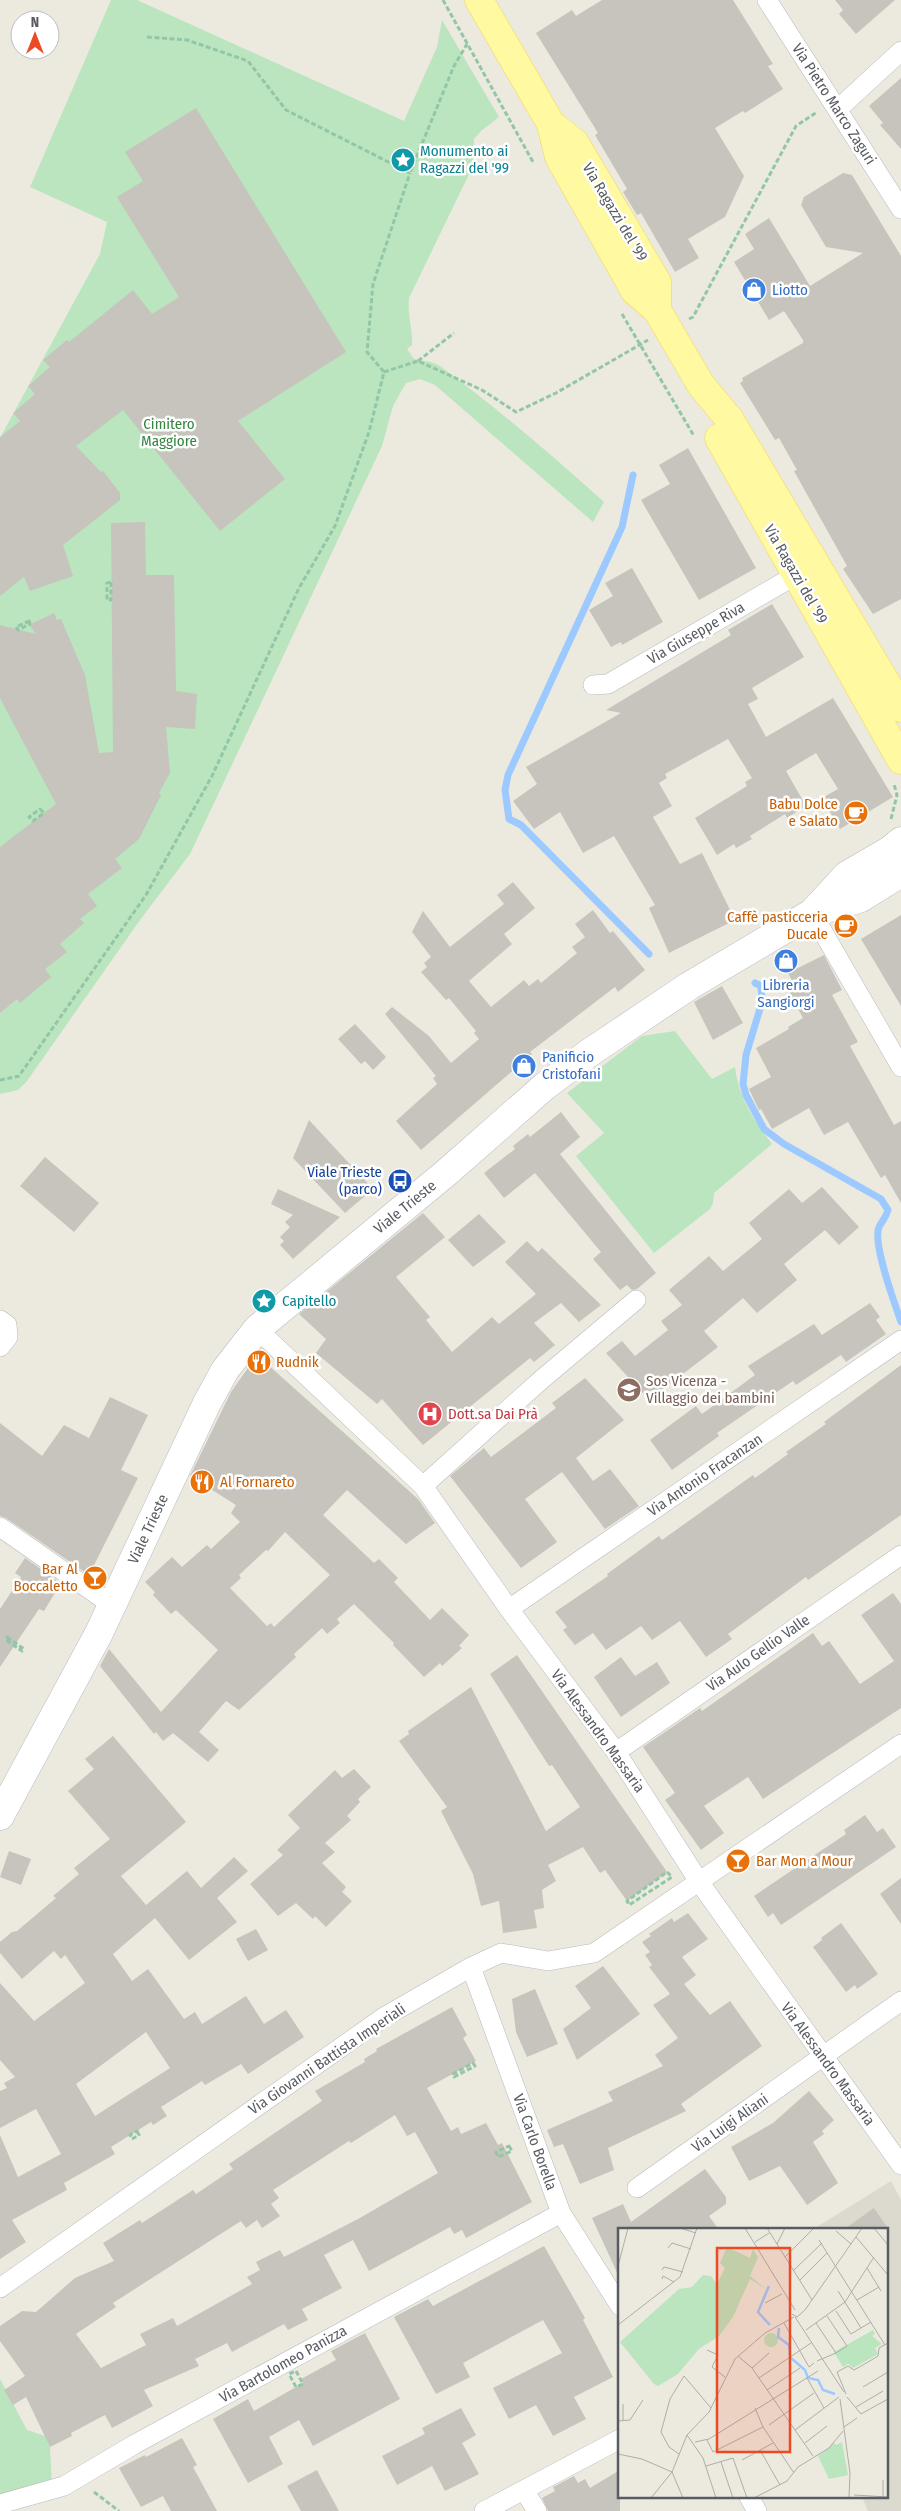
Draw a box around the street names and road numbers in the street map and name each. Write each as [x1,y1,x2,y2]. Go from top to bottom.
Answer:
street label: Via Pietro Marco Zaguri [788,40,880,168]
street label: Via Ragazzi del '99 [579,160,651,264]
street label: Via Ragazzi del '99 [760,521,832,627]
street label: Via Giuseppe Riva [644,598,748,668]
street label: Viale Trieste [370,1176,440,1238]
street label: Via Antonio Fracanzan [644,1430,766,1520]
street label: Viale Trieste [124,1491,172,1567]
street label: Via Aulo Gellio Valle [703,1611,813,1695]
street label: Via Alessandro Massaria [547,1666,649,1796]
street label: Via Alessandro Massaria [777,1999,879,2129]
street label: Via Giovanni Battista Imperiali [245,2000,409,2118]
street label: Via Luigi Aliani [688,2090,772,2156]
street label: Via Carlo Borella [509,2091,561,2193]
street label: Via Bartolomeo Panizza [216,2321,350,2407]

